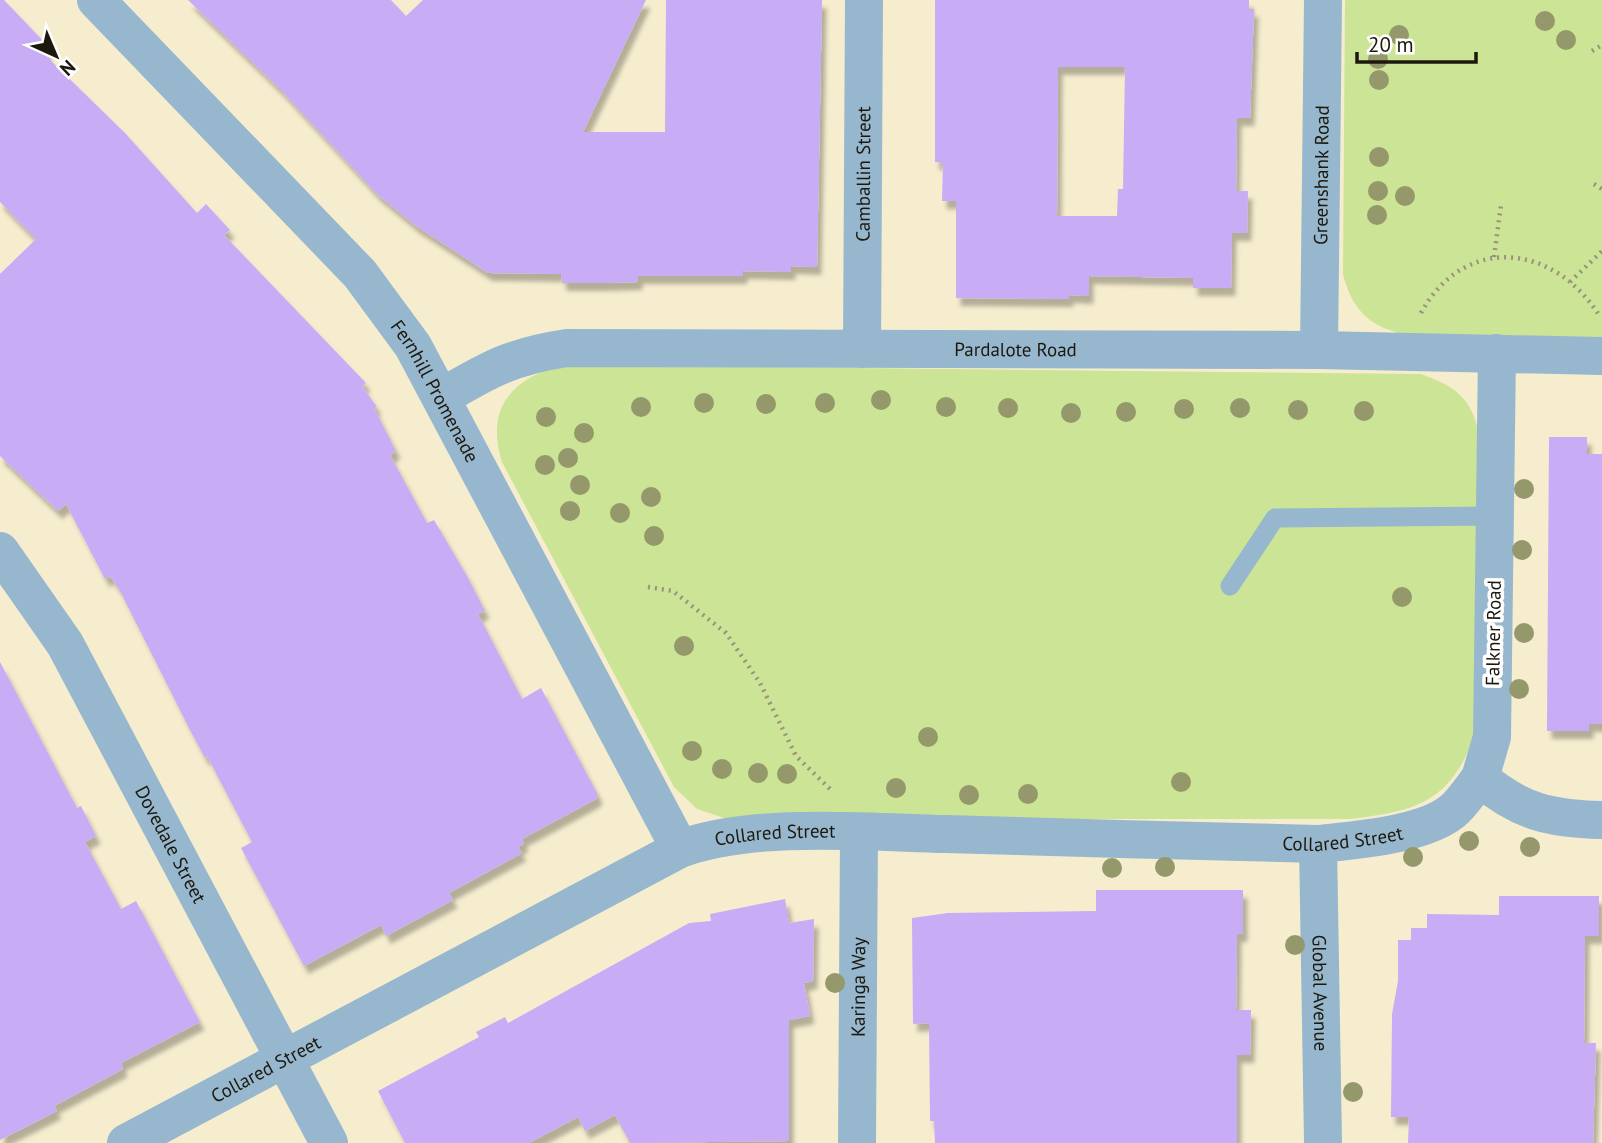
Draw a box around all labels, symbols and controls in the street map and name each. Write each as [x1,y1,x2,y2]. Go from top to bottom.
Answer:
north arrow [21,21,91,91]
scale bar [1357,21,1476,65]
text: 20 m [1368,31,1414,58]
text: N [55,55,81,81]
street label: Greenshank Road [1308,105,1334,245]
street label: Camballin Street [851,106,875,242]
street label: Fernhill Promenade [386,315,484,466]
street label: Pardalote Road [954,337,1077,361]
street label: Falkner Road [1480,580,1506,686]
street label: Dovedale Street [130,781,212,908]
street label: Collared Street [713,819,836,851]
street label: Collared Street [1282,820,1406,856]
street label: Global Avenue [1308,935,1333,1051]
street label: Karinga Way [846,937,870,1037]
street label: Collared Street [207,1030,325,1108]

